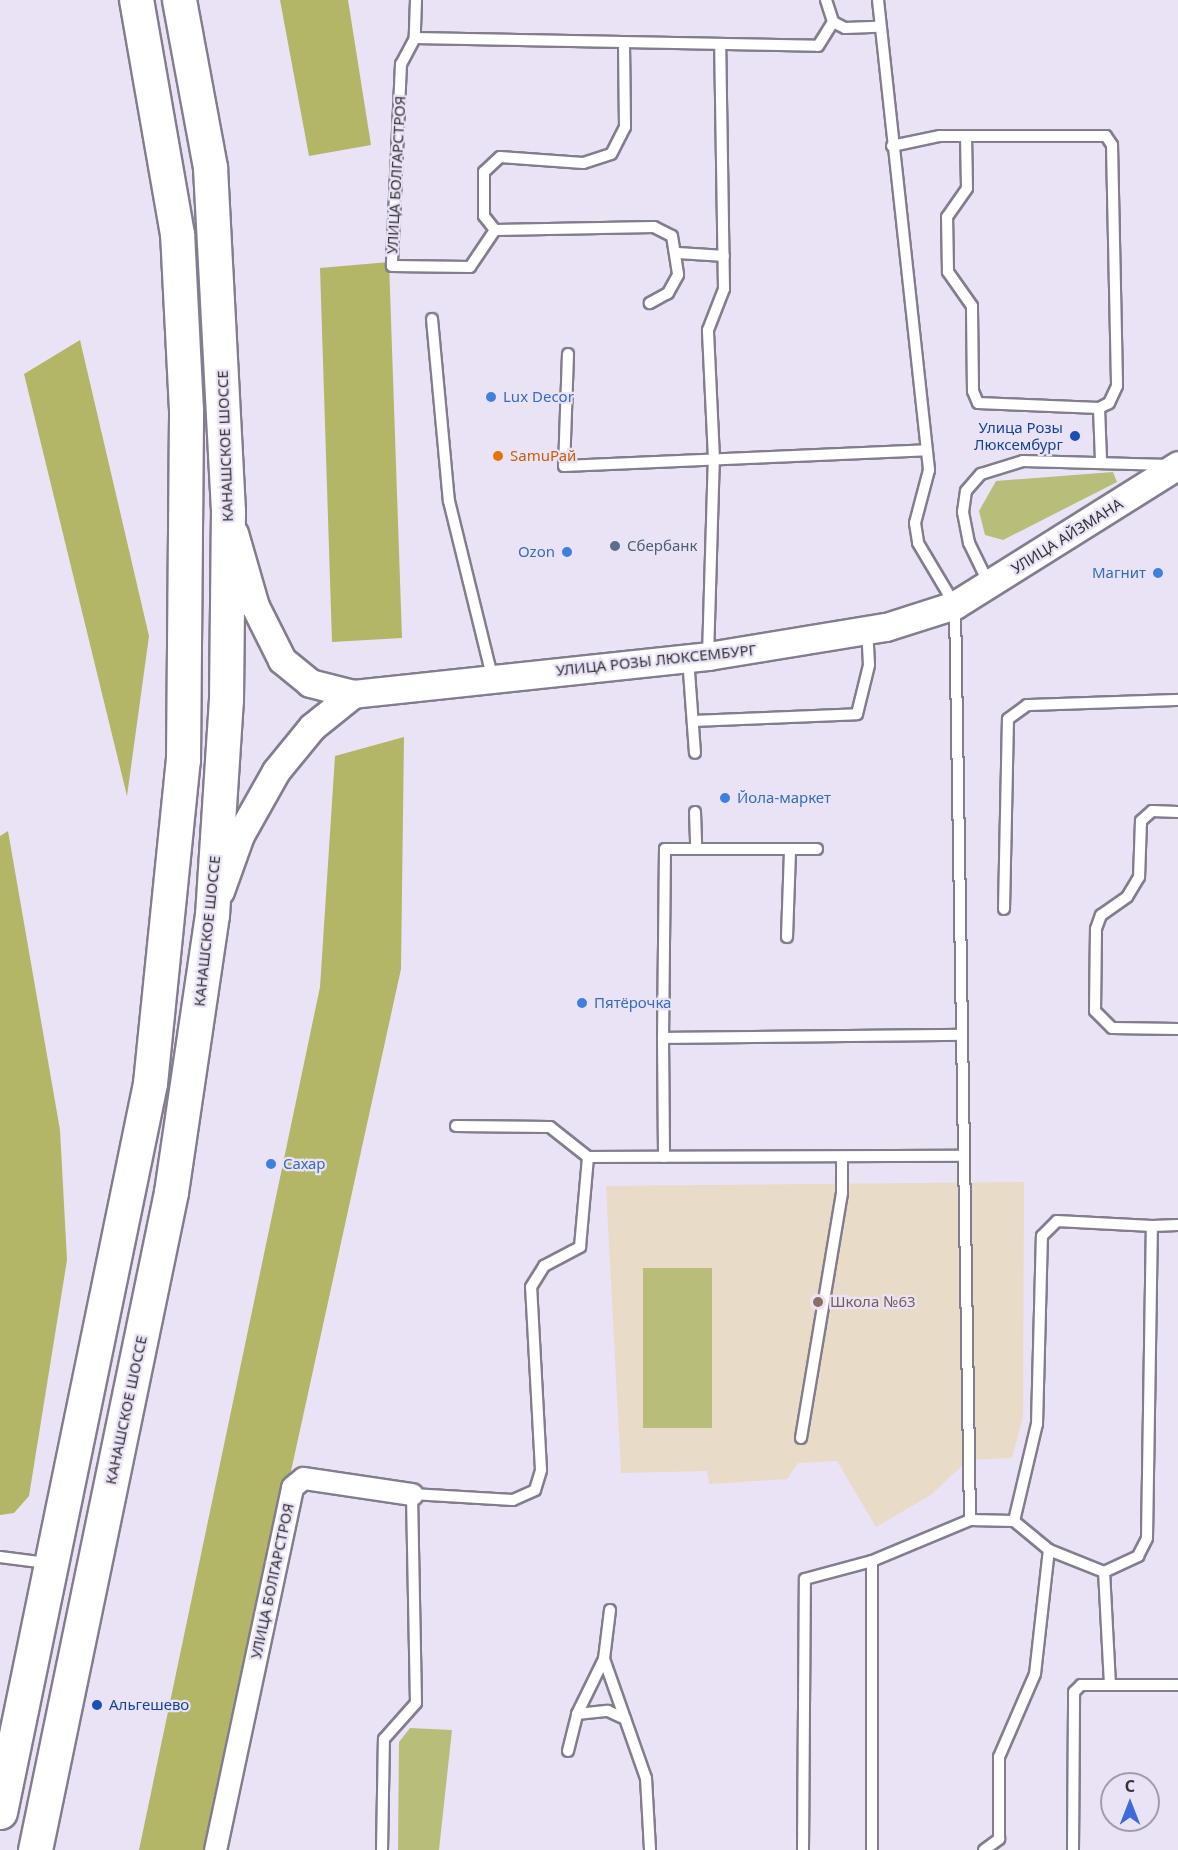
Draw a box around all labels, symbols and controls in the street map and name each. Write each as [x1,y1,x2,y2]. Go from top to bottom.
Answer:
street label: УЛИЦА БОЛГАРСТРОЯ [383,95,409,255]
street label: КАНАШСКОЕ ШОССЕ [213,370,237,522]
place label: Lux Decor [503,388,574,406]
marker: Lux Decor [484,390,498,404]
place label: Улица Розы Люксембург [974,418,1063,453]
marker: Улица Розы Люксембург [1068,429,1082,443]
place label: SamuРай [510,447,576,465]
marker: SamuРай [491,449,505,463]
street label: УЛИЦА АЙЗМАНА [1008,495,1126,577]
place label: Сбербанк [627,537,697,555]
marker: Сбербанк [608,539,622,553]
place label: Ozon [518,543,555,561]
marker: Ozon [560,545,574,559]
place label: Магнит [1092,564,1146,582]
marker: Магнит [1151,566,1165,580]
street label: УЛИЦА РОЗЫ ЛЮКСЕМБУРГ [555,641,757,679]
place label: Йола-маркет [737,789,831,807]
marker: Йола-маркет [718,791,732,805]
street label: КАНАШСКОЕ ШОССЕ [190,855,224,1007]
place label: Пятёрочка [594,994,671,1012]
marker: Пятёрочка [575,996,589,1010]
place label: Сахар [283,1155,325,1173]
marker: Сахар [264,1157,278,1171]
place label: Школа №63 [830,1293,916,1311]
marker: Школа №63 [811,1295,825,1309]
street label: КАНАШСКОЕ ШОССЕ [101,1334,151,1486]
street label: УЛИЦА БОЛГАРСТРОЯ [247,1502,297,1660]
place label: Альгешево [109,1696,189,1714]
marker: Альгешево [90,1698,104,1712]
north arrow [1100,1772,1160,1832]
text: С [1125,1775,1135,1797]

